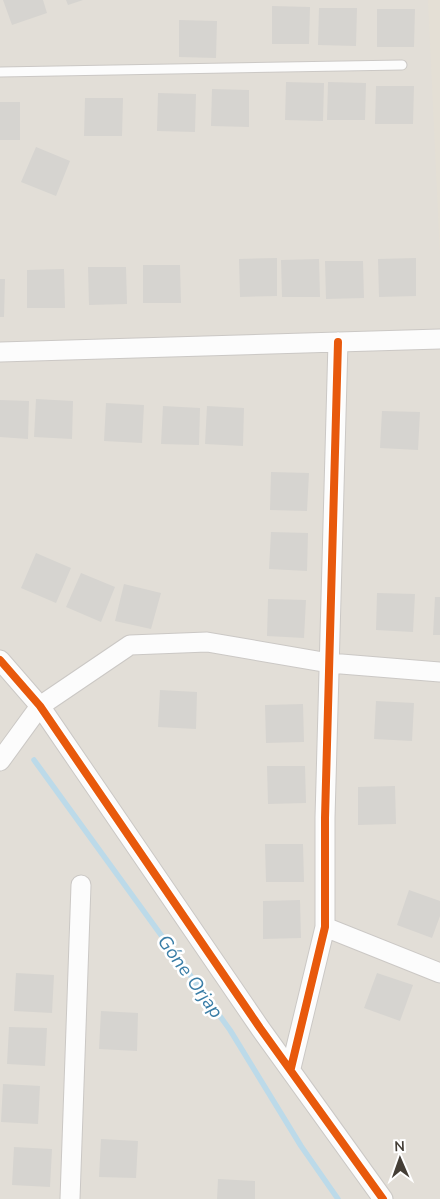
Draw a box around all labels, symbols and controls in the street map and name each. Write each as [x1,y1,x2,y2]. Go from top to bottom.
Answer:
water label: Góne Orjap [151,930,229,1024]
north arrow [375,1134,425,1184]
text: N [394,1137,405,1156]

